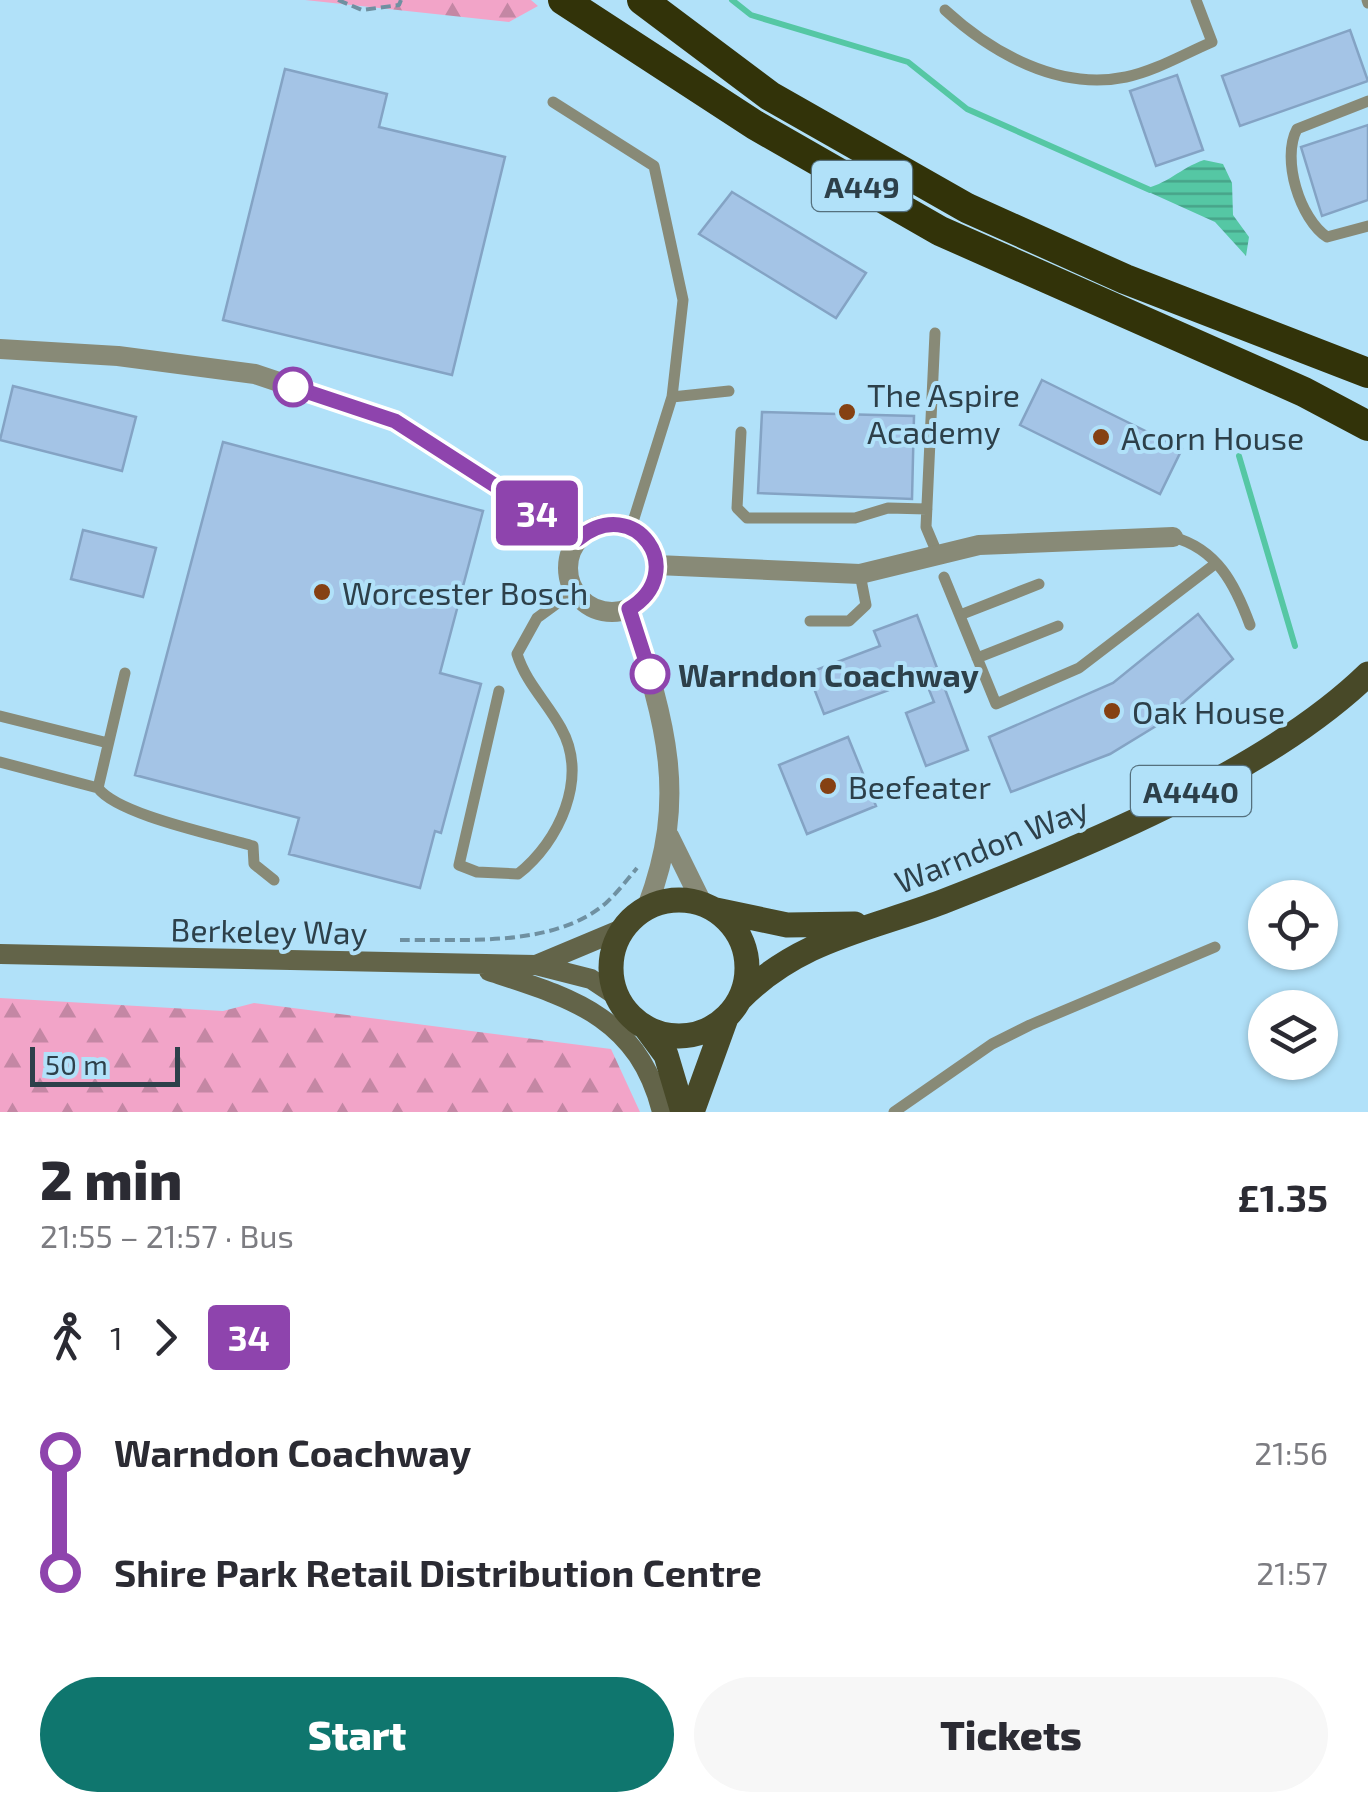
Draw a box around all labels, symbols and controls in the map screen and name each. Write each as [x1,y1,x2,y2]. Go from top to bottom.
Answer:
road number: A449 [812,161,912,211]
unlabelled marker [274,368,312,406]
place label: The Aspire Academy [867,375,1020,450]
marker: The Aspire Academy [836,401,858,423]
place label: Acorn House [1121,418,1304,456]
marker: Acorn House [1090,426,1112,448]
line badge: 34 [492,480,582,546]
text: 34 [516,492,558,534]
place label: Worcester Bosch [342,573,588,611]
marker: Worcester Bosch [311,581,333,603]
marker: Warndon Coachway [631,655,669,693]
place label: Warndon Coachway [678,655,979,694]
place label: Oak House [1132,692,1285,730]
marker: Oak House [1101,700,1123,722]
road number: A4440 [1131,766,1251,816]
place label: Beefeater [848,767,991,805]
marker: Beefeater [817,775,839,797]
street label: Warndon Way [889,788,1093,900]
map controls [1248,880,1338,1080]
button: locate [1248,880,1338,970]
street label: Berkeley Way [170,909,368,951]
button: layers [1248,990,1338,1080]
scale bar [30,1042,180,1086]
text: 50 m [45,1047,108,1081]
text: 2 min [40,1145,182,1211]
text: £1.35 [1238,1174,1328,1220]
text: 21:55 – 21:57 · Bus [40,1216,294,1254]
icon: walk [40,1310,95,1365]
icon: forward [138,1310,193,1365]
text: 34 [228,1316,270,1358]
text: 1 [110,1318,123,1356]
text: Warndon Coachway [114,1429,471,1475]
text: 21:56 [1254,1433,1328,1471]
text: Shire Park Retail Distribution Centre [114,1549,762,1595]
text: 21:57 [1256,1553,1328,1591]
button: Start [40,1677,674,1792]
button: Tickets [694,1677,1328,1792]

